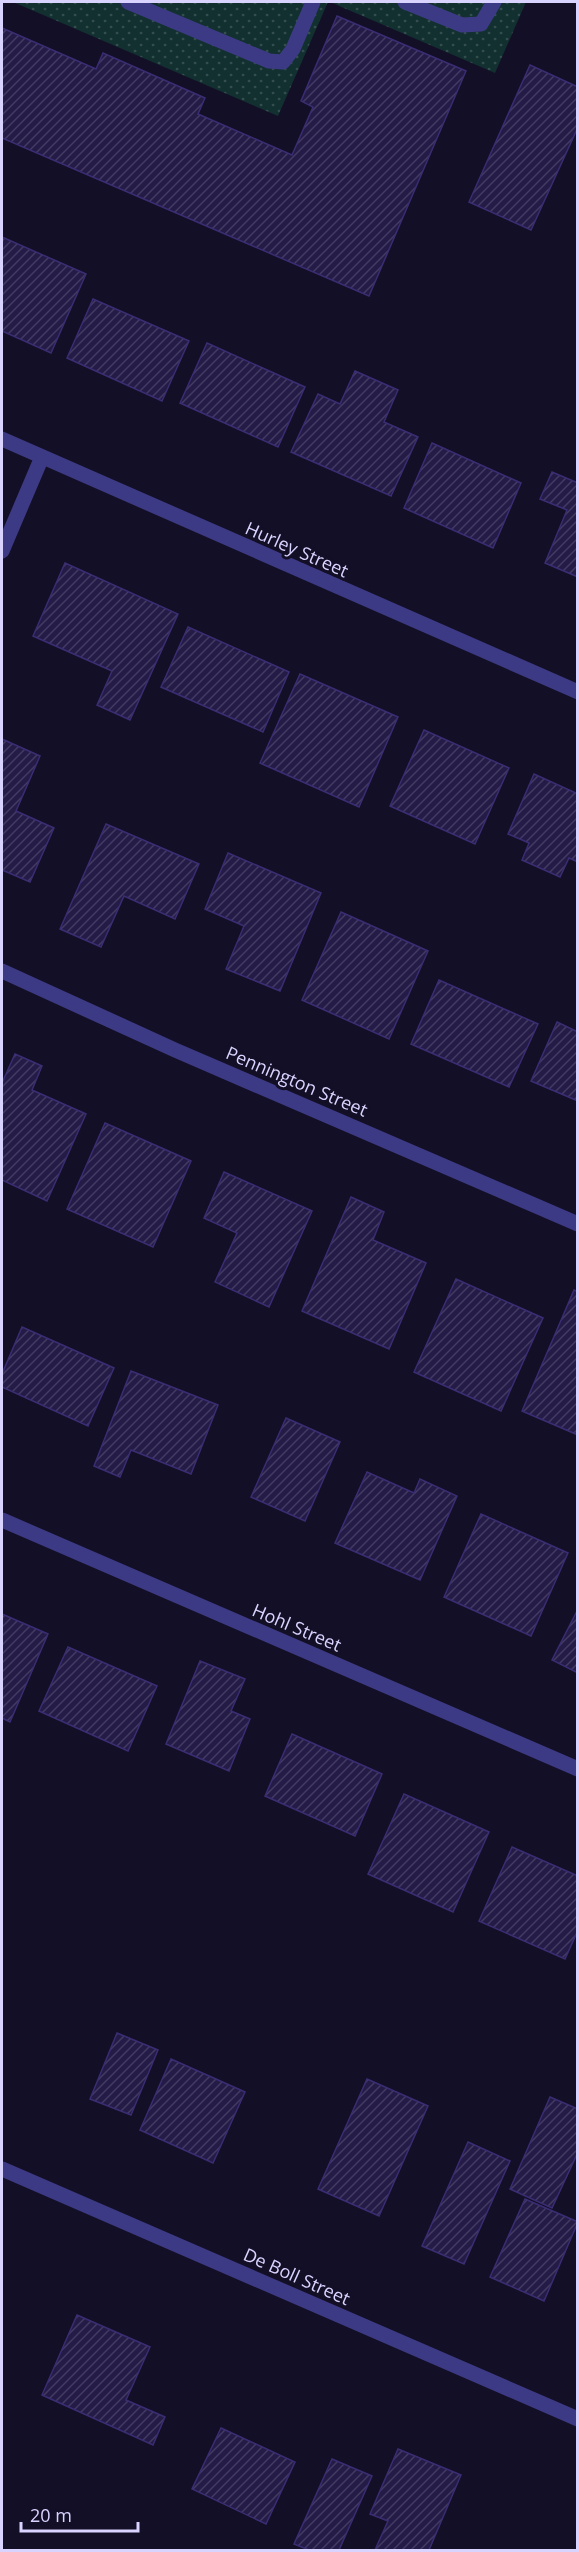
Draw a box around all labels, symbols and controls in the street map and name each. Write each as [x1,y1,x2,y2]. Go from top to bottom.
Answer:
street label: Hurley Street [242,516,352,582]
street label: Pennington Street [223,1040,371,1122]
street label: Hohl Street [249,1597,345,1657]
street label: De Boll Street [240,2242,354,2310]
scale bar [21,2495,138,2533]
text: 20 m [30,2503,72,2527]

